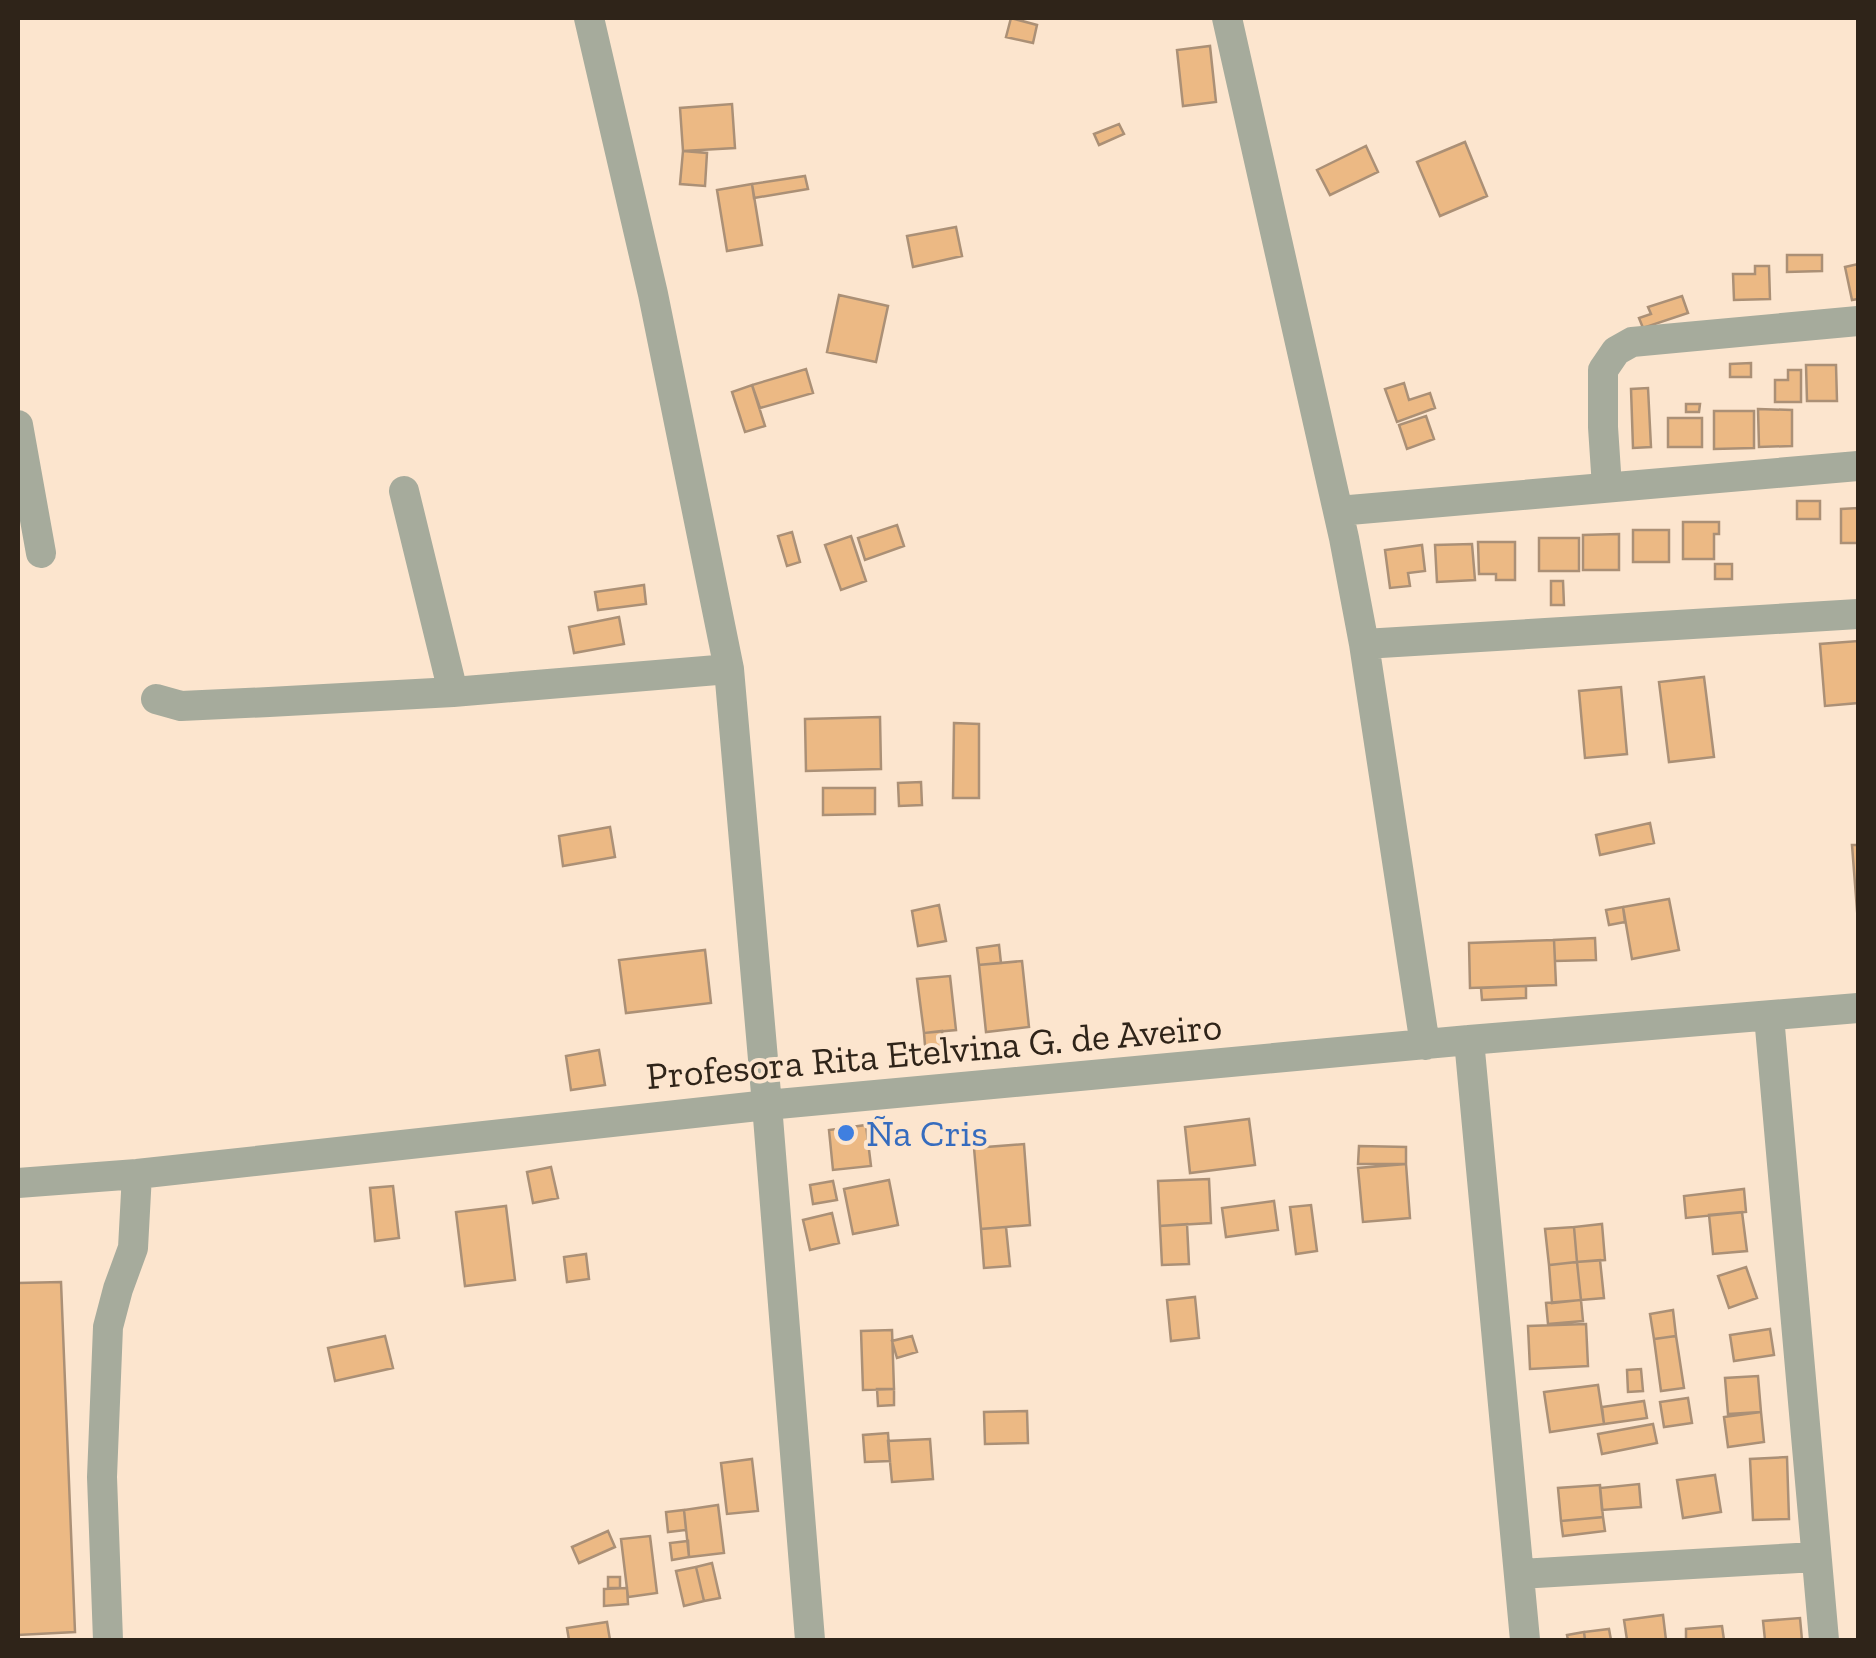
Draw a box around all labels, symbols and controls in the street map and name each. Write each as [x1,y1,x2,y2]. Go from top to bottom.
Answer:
street label: Profesora Rita Etelvina G. de Aveiro [644,1003,1224,1099]
place label: Ña Cris [866,1110,988,1156]
marker: Ña Cris [835,1122,857,1144]

